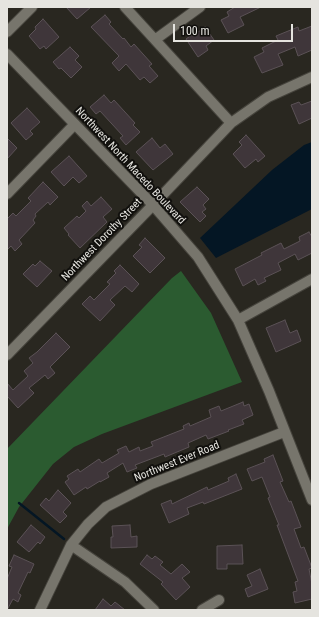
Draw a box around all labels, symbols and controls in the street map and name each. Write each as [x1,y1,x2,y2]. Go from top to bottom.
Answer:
scale bar [175,16,295,42]
text: 100 m [180,24,210,38]
street label: Northwest North Macedo Boulevard [72,105,188,227]
street label: Northwest Dorothy Street [59,196,145,284]
street label: Northwest Ever Road [132,439,222,485]

